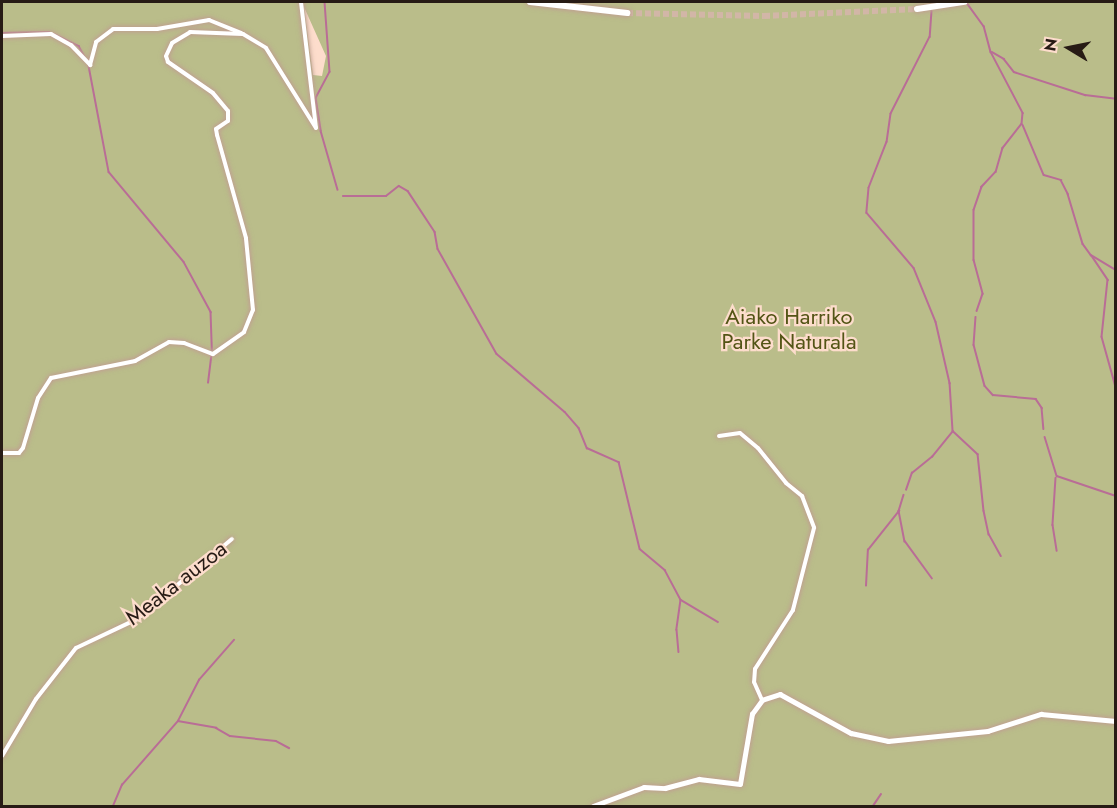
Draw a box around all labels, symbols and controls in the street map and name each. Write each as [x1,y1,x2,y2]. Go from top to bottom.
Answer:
north arrow [1039,18,1099,78]
text: N [1038,37,1063,53]
park label: Aiako Harriko Parke Naturala [721,303,857,354]
street label: Meaka auzoa [120,535,232,631]

